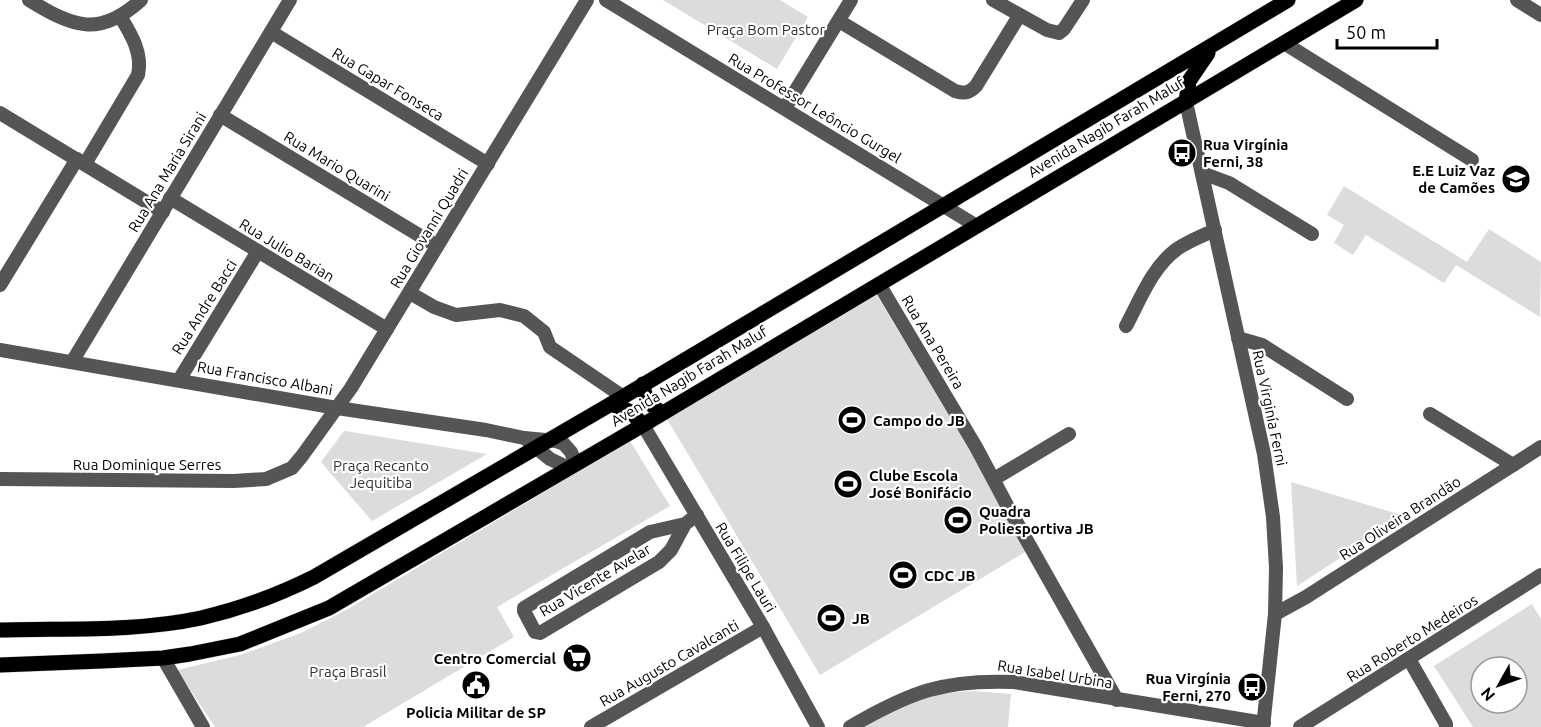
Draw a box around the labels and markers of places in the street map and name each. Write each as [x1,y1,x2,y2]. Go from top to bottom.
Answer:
place label: Rua Virgínia Ferni, 38 [1203,136,1289,170]
bus stop icon: Rua Virgínia Ferni, 38 [1166,137,1198,169]
place label: E.E Luiz Vaz de Camões [1412,162,1495,196]
school or university icon: E.E Luiz Vaz de Camões [1500,163,1532,195]
sports icon: Campo do JB [836,404,868,436]
place label: Campo do JB [873,412,965,429]
place label: Clube Escola José Bonifácio [869,467,972,501]
sports icon: Clube Escola José Bonifácio [832,468,864,500]
place label: Quadra Poliesportiva JB [979,503,1094,537]
sports icon: Quadra Poliesportiva JB [942,504,974,536]
sports icon: CDC JB [887,559,919,591]
place label: CDC JB [924,567,975,584]
sports icon: JB [815,602,847,634]
place label: JB [852,610,870,627]
supermarket icon: Centro Comercial [561,642,593,674]
place label: Centro Comercial [434,650,556,667]
public building icon: Policia Militar de SP [460,669,492,701]
place label: Rua Virgínia Ferni, 270 [1145,670,1231,704]
bus stop icon: Rua Virgínia Ferni, 270 [1236,671,1268,703]
place label: Policia Militar de SP [406,704,546,721]

